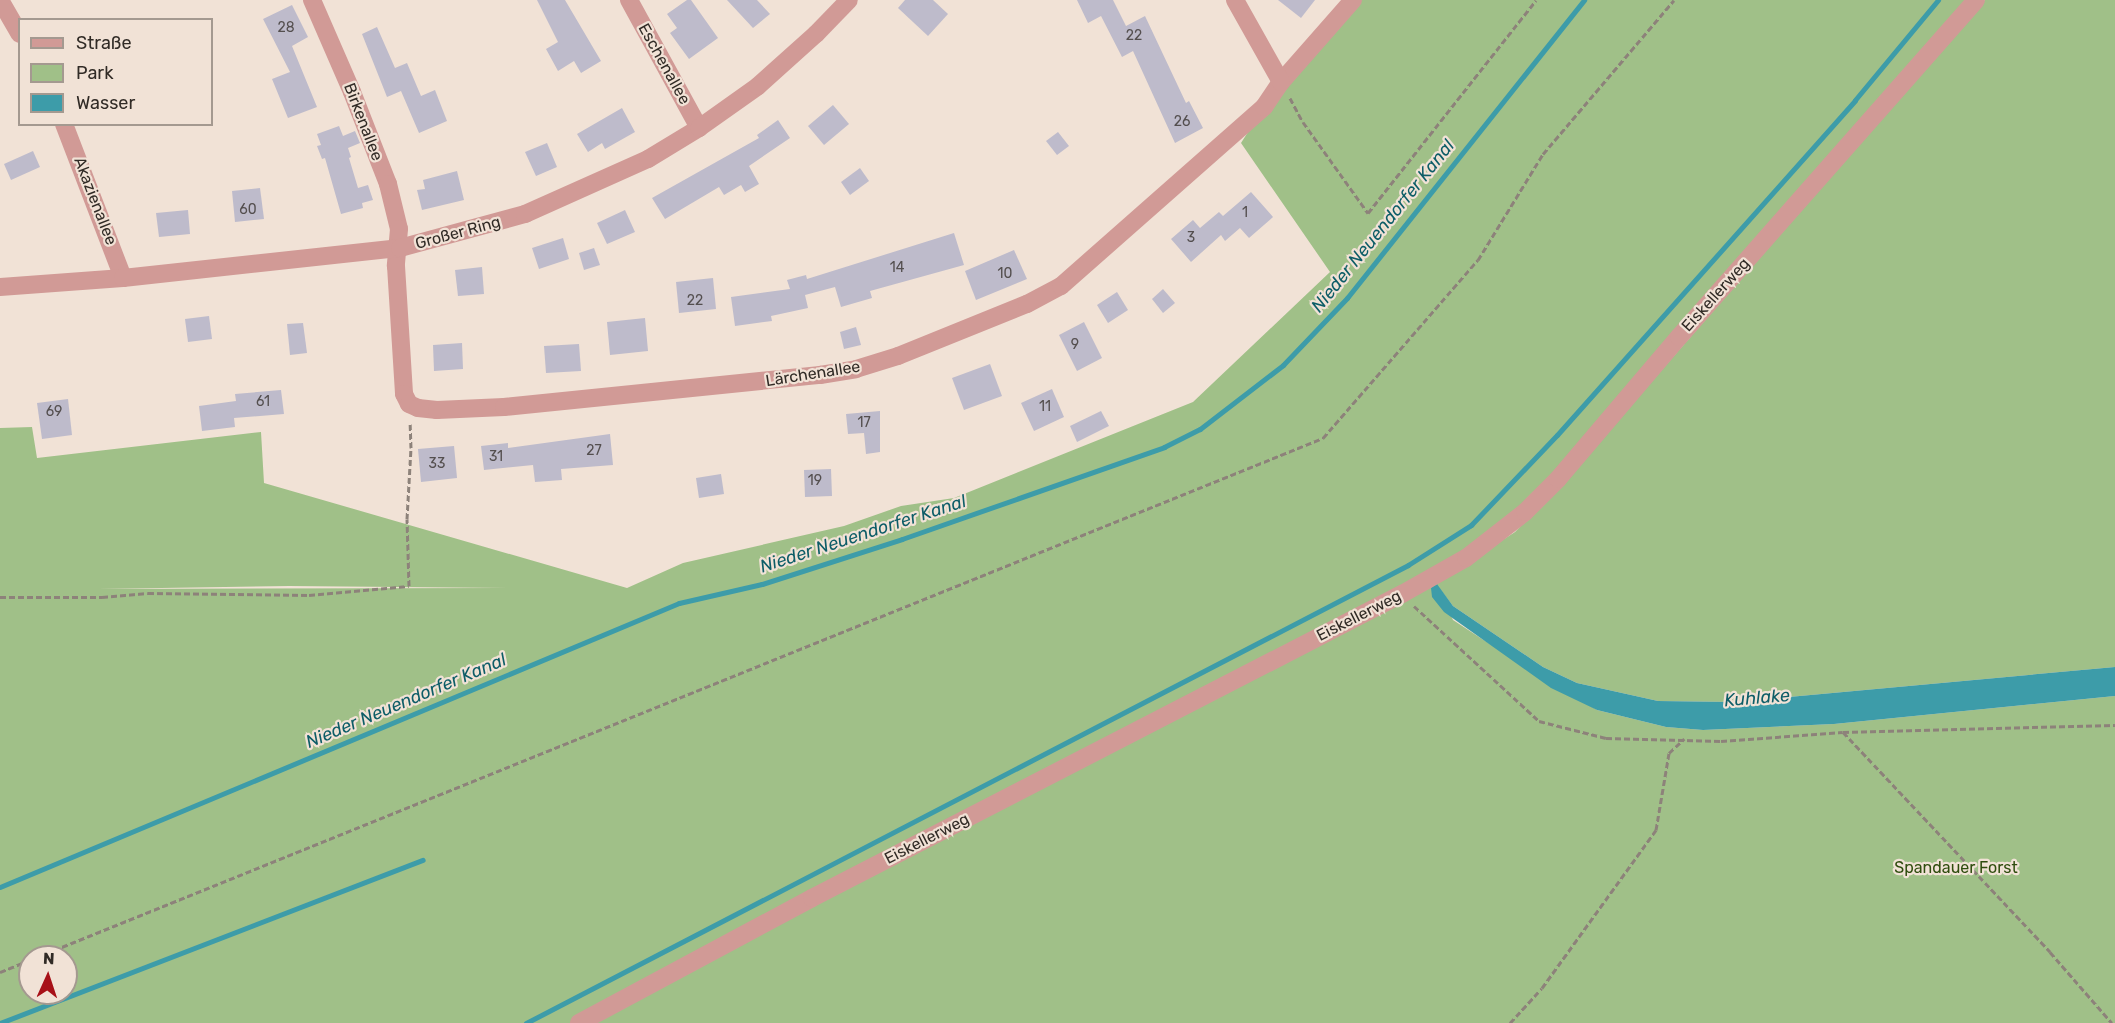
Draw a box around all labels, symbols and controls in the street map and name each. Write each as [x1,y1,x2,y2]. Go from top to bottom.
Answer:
legend [18,18,213,126]
house number: 28 [277,20,295,36]
street label: Eschenallee [634,20,694,108]
house number: 22 [1126,28,1142,44]
text: Straße [76,32,132,54]
text: Park [76,62,113,84]
street label: Birkenallee [339,80,387,164]
text: Wasser [76,92,135,114]
house number: 26 [1174,114,1190,130]
water label: Nieder Neuendorfer Kanal [1306,135,1460,317]
street label: Akazienallee [69,154,121,248]
house number: 60 [239,202,257,218]
house number: 1 [1242,205,1248,221]
street label: Großer Ring [413,212,503,254]
house number: 3 [1187,230,1195,246]
street label: Eiskellerweg [1678,254,1754,336]
house number: 14 [890,260,904,276]
house number: 10 [998,266,1012,282]
house number: 22 [687,293,703,309]
house number: 9 [1071,337,1079,353]
street label: Lärchenallee [764,357,862,391]
house number: 61 [256,394,270,410]
house number: 11 [1039,399,1051,415]
house number: 69 [46,404,62,420]
house number: 17 [857,415,871,431]
house number: 27 [586,443,602,459]
house number: 31 [489,449,503,465]
house number: 33 [429,456,445,472]
house number: 19 [808,473,822,489]
water label: Nieder Neuendorfer Kanal [757,490,969,578]
street label: Eiskellerweg [1313,586,1405,646]
water label: Nieder Neuendorfer Kanal [302,649,510,753]
water label: Kuhlake [1723,684,1791,712]
street label: Eiskellerweg [881,809,973,869]
park label: Spandauer Forst [1894,858,2018,878]
north arrow [18,945,78,1005]
text: N [43,949,55,968]

